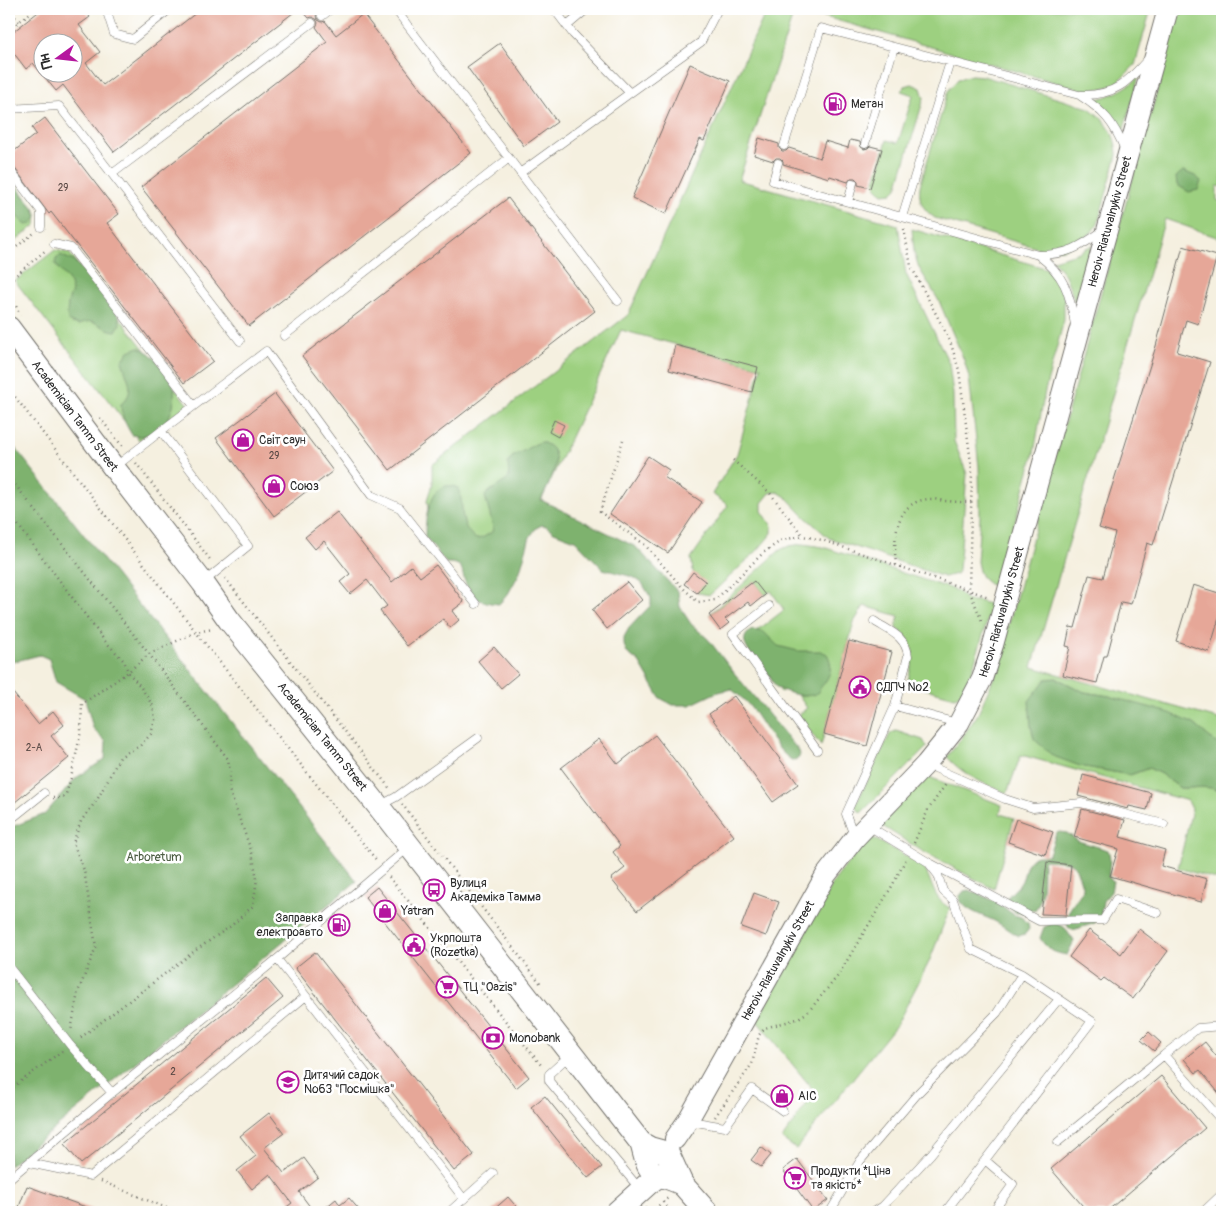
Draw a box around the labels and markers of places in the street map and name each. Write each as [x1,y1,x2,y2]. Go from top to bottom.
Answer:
fuel station icon: Метан [823,92,847,116]
place label: Метан [851,97,883,112]
shop icon: Світ саун [231,428,255,452]
place label: Світ саун [259,433,306,448]
shop icon: Союз [262,474,286,498]
place label: Союз [290,479,319,494]
public building icon: СДПЧ №2 [848,675,872,699]
place label: СДПЧ №2 [876,680,929,695]
place label: Вулиця Академіка Тамма [450,876,541,905]
bus stop icon: Вулиця Академіка Тамма [422,878,446,902]
shop icon: Yatran [373,899,397,923]
place label: Yatran [400,904,434,919]
place label: Заправка електроавто [257,911,324,940]
fuel station icon: Заправка електроавто [327,913,351,937]
place label: Укрпошта (Rozetka) [430,931,482,960]
public building icon: Укрпошта (Rozetka) [402,933,426,957]
supermarket icon: ТЦ "Oazis" [435,975,459,999]
place label: ТЦ "Oazis" [463,980,517,995]
bank icon: Monobank [481,1026,505,1050]
place label: Monobank [509,1031,560,1046]
place label: Дитячий садок №63 "Посмішка" [303,1068,395,1097]
school or university icon: Дитячий садок №63 "Посмішка" [276,1070,300,1094]
shop icon: АІС [770,1084,794,1108]
place label: АІС [798,1089,817,1104]
place label: Продукти *Ціна та якість* [811,1164,891,1193]
supermarket icon: Продукти *Ціна та якість* [783,1166,807,1190]

